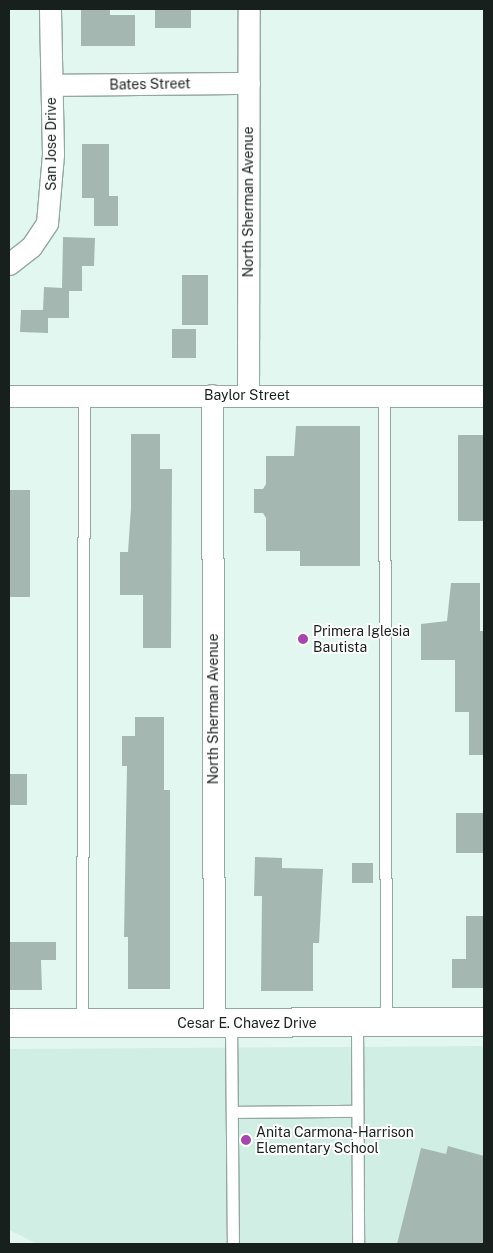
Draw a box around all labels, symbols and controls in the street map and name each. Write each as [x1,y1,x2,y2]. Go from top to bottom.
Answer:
street label: Bates Street [109,75,191,93]
street label: San Jose Drive [43,97,59,191]
street label: North Sherman Avenue [240,127,256,277]
street label: Baylor Street [204,387,290,403]
place label: Primera Iglesia Bautista [313,623,410,656]
marker: Primera Iglesia Bautista [297,633,309,645]
street label: North Sherman Avenue [205,634,221,784]
street label: Cesar E. Chavez Drive [177,1015,317,1031]
place label: Anita Carmona-Harrison Elementary School [256,1124,414,1156]
marker: Anita Carmona-Harrison Elementary School [240,1134,252,1146]

